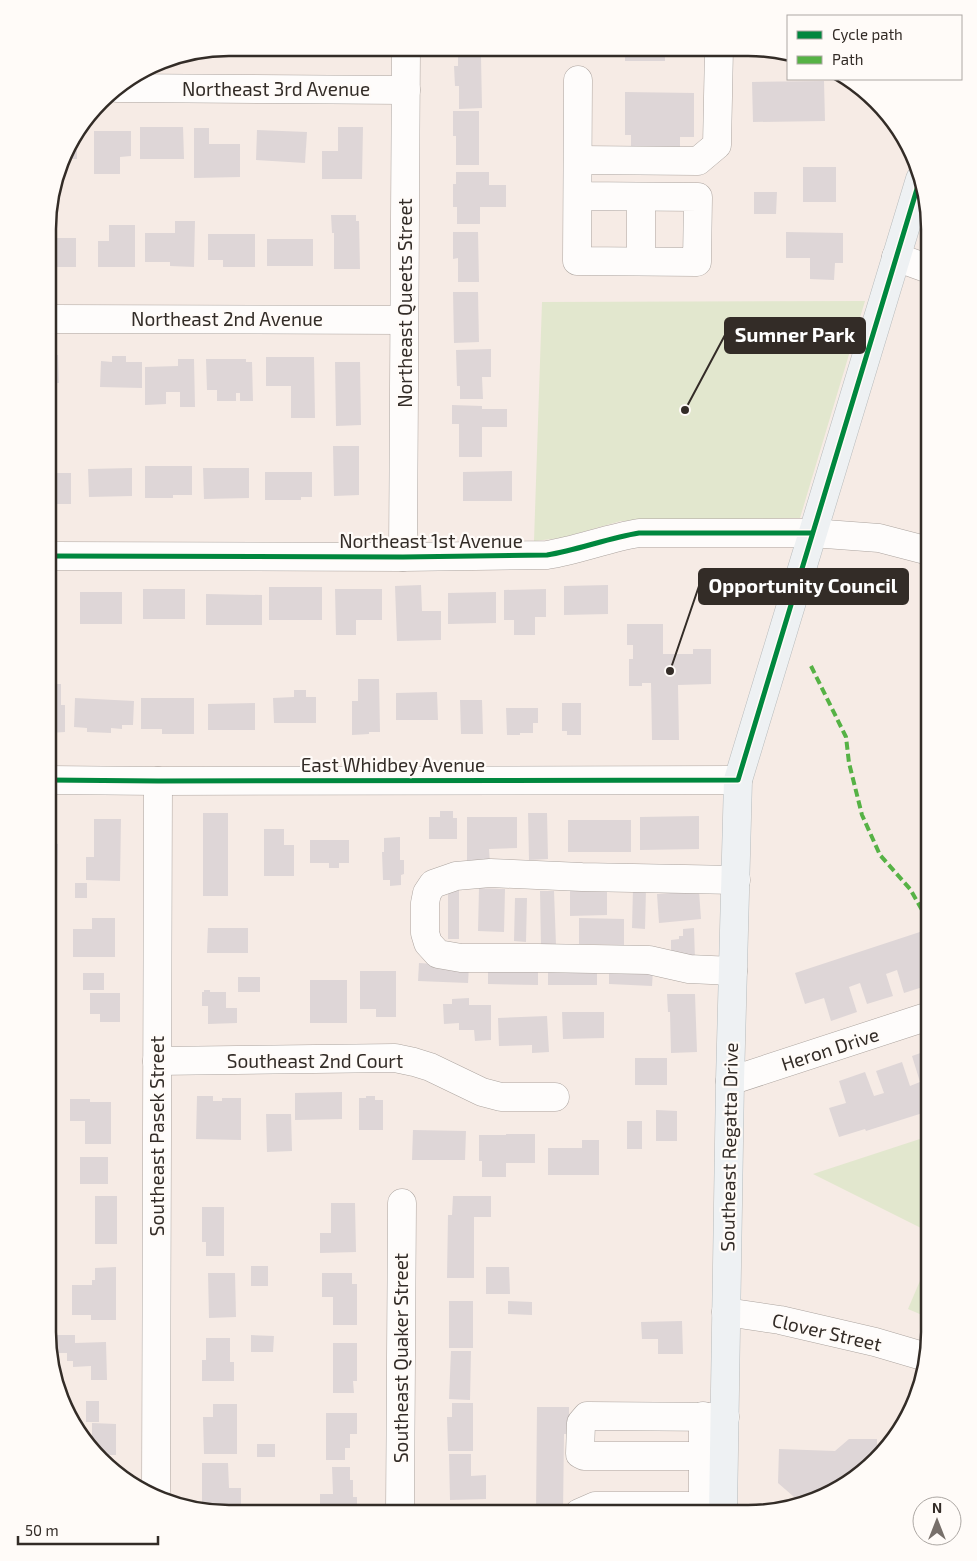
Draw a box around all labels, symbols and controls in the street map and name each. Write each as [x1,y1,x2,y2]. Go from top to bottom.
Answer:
legend [787,15,962,80]
text: Cycle path [832,25,903,43]
text: Path [832,50,863,68]
street label: Northeast 3rd Avenue [182,77,370,100]
street label: Northeast Queets Street [393,198,416,408]
street label: Northeast 2nd Avenue [131,307,323,330]
callout: Sumner Park [725,318,865,353]
text: Sumner Park [735,322,856,346]
street label: Northeast 1st Avenue [339,529,523,552]
callout: Opportunity Council [699,569,908,604]
text: Opportunity Council [709,573,898,598]
street label: East Whidbey Avenue [301,753,485,776]
street label: Heron Drive [778,1022,882,1075]
street label: Southeast Pasek Street [145,1036,168,1236]
street label: Southeast Regatta Drive [715,1042,742,1252]
street label: Southeast 2nd Court [227,1049,403,1072]
street label: Southeast Quaker Street [389,1253,412,1463]
street label: Clover Street [770,1308,884,1355]
north arrow [912,1496,962,1546]
text: N [932,1499,942,1516]
scale bar [18,1514,158,1546]
text: 50 m [25,1521,59,1539]

